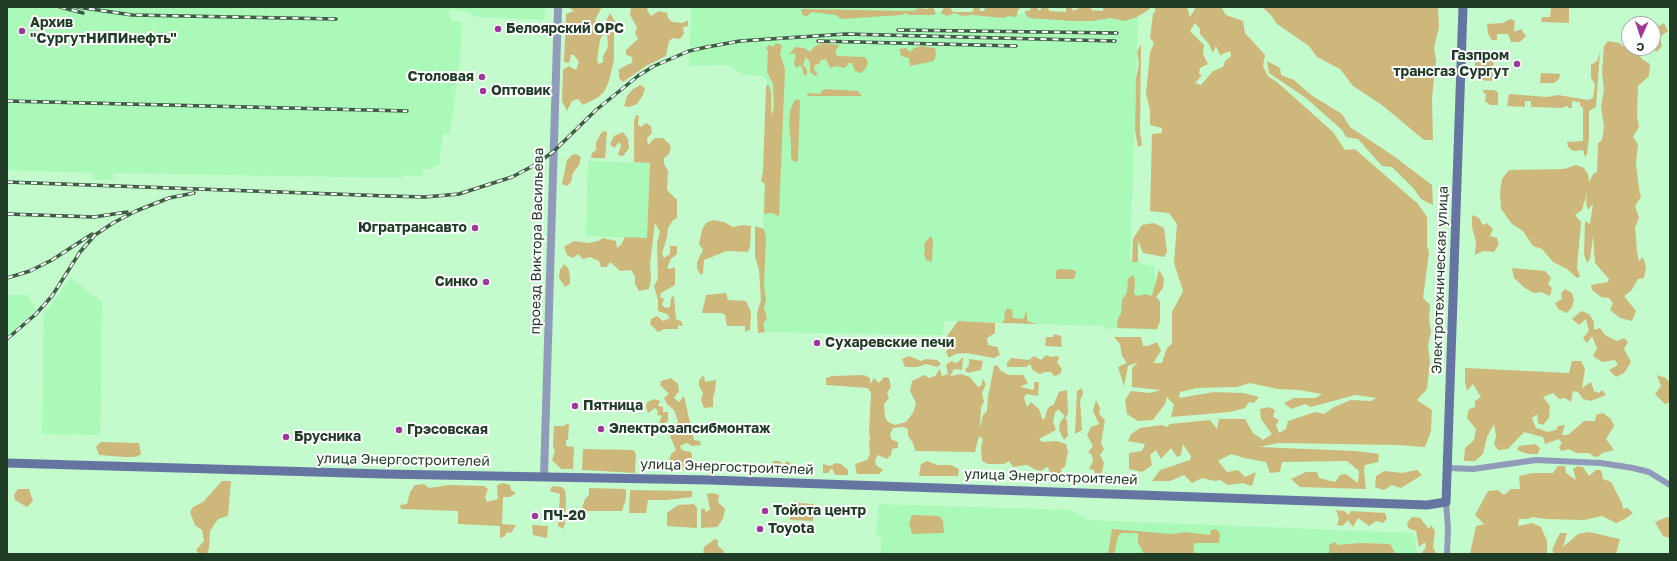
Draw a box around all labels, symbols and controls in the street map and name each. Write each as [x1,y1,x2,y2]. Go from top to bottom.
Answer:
place label: Архив "СургутНИПИнефть" [30,15,177,48]
north arrow [1621,16,1661,56]
place label: Белоярский ОРС [506,21,624,37]
marker: Белоярский ОРС [493,24,503,34]
marker: Архив "СургутНИПИнефть" [17,26,27,36]
text: С [1636,41,1645,54]
place label: Газпром трансгаз Сургут [1393,48,1509,80]
marker: Газпром трансгаз Сургут [1512,59,1522,69]
place label: Столовая [407,69,474,85]
marker: Столовая [477,72,487,82]
place label: Оптовик [491,83,550,99]
marker: Оптовик [478,86,488,96]
street label: проезд Виктора Васильева [527,147,547,335]
street label: Электротехническая улица [1428,186,1452,374]
place label: Югратрансавто [358,220,467,236]
marker: Югратрансавто [470,223,480,233]
place label: Синко [435,274,478,290]
marker: Синко [481,277,491,287]
place label: Сухаревские печи [825,335,954,351]
marker: Сухаревские печи [812,338,822,348]
place label: Пятница [583,398,643,414]
marker: Пятница [570,401,580,411]
place label: Электрозапсибмонтаж [609,421,771,437]
place label: Грэсовская [407,422,488,438]
marker: Электрозапсибмонтаж [596,424,606,434]
marker: Грэсовская [394,425,404,435]
place label: Брусника [294,429,361,445]
marker: Брусника [281,432,291,442]
street label: улица Энергостроителей [316,450,490,470]
street label: улица Энергостроителей [640,456,814,478]
street label: улица Энергостроителей [964,466,1138,488]
place label: Тойота центр [773,503,866,519]
marker: Тойота центр [760,506,770,516]
place label: ПЧ-20 [543,508,586,524]
marker: ПЧ-20 [530,511,540,521]
place label: Toyota [768,521,814,537]
marker: Toyota [755,524,765,534]

